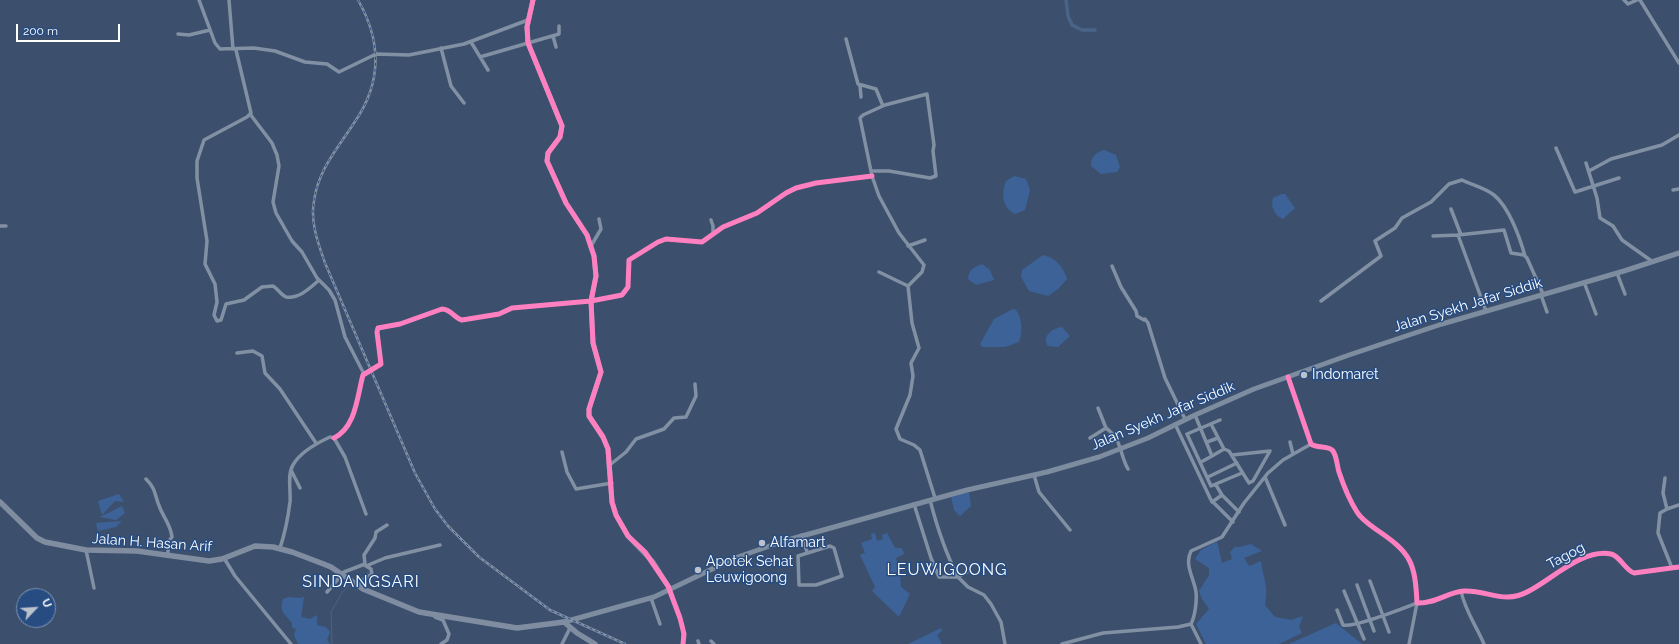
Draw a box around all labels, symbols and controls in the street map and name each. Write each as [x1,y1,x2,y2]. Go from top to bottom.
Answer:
scale bar [18,16,122,42]
text: 200 m [23,24,58,38]
street label: Jalan Syekh Jafar Siddik [1392,274,1544,336]
place label: Indomaret [1312,367,1379,383]
marker: Indomaret [1299,370,1309,380]
street label: Jalan Syekh Jafar Siddik [1089,378,1237,454]
street label: Jalan H. Hasan Arif [92,530,212,556]
place label: Alfamart [770,535,826,551]
marker: Alfamart [757,538,767,548]
street label: Tagog [1544,539,1588,573]
place label: Apotek Sehat Leuwigoong [706,554,793,586]
district label: LEUWIGOONG [886,560,1008,580]
marker: Apotek Sehat Leuwigoong [693,565,703,575]
district label: SINDANGSARI [302,572,420,592]
north arrow [16,588,56,628]
text: U [39,597,54,610]

